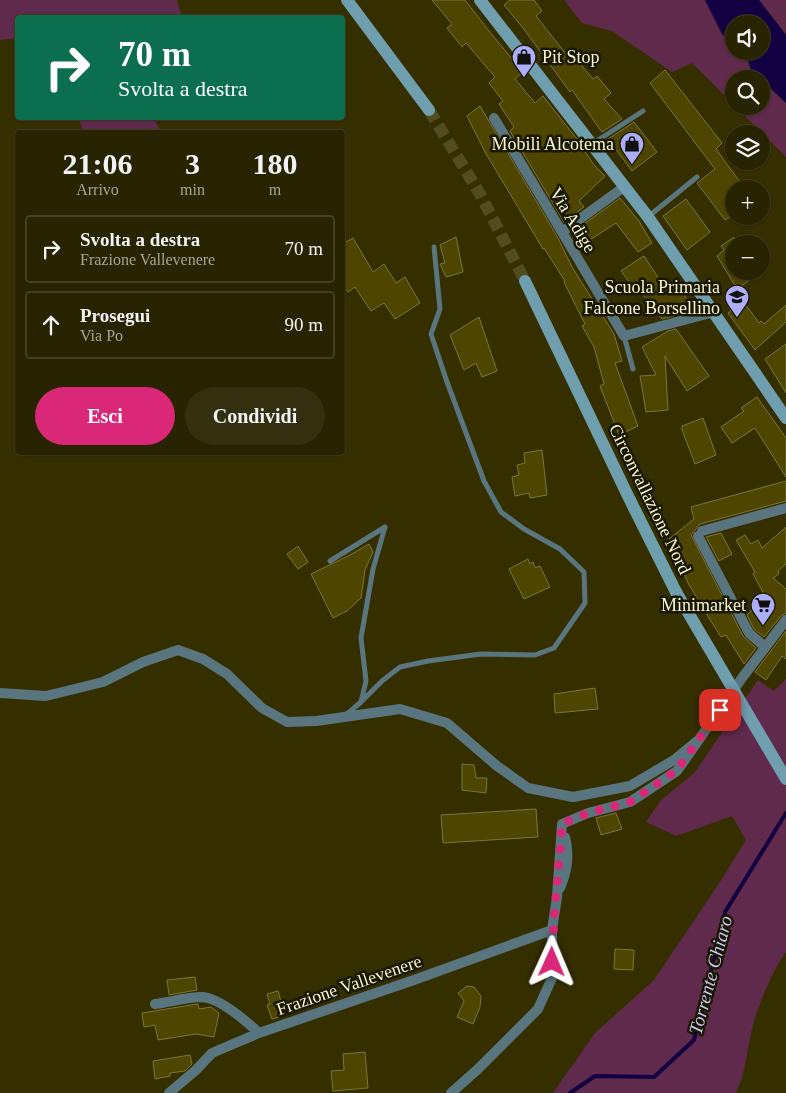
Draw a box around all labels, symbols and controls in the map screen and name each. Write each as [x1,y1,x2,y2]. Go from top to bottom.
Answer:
map controls [725,15,770,280]
button: sound [725,15,770,60]
icon: right [35,35,100,100]
text: 70 m [118,35,191,74]
shop icon: Pit Stop [511,44,537,78]
place label: Pit Stop [542,47,600,67]
button: search [725,70,770,115]
text: Svolta a destra [118,76,248,101]
button: layers [725,125,770,170]
shop icon: Mobili Alcotema [619,131,645,165]
place label: Mobili Alcotema [492,134,614,154]
text: 21:06 [63,147,133,180]
text: 3 [185,147,200,180]
text: 180 [252,147,297,180]
button: + [725,180,770,225]
text: Arrivo [76,181,119,198]
text: min [180,181,205,198]
text: m [269,181,281,198]
street label: Via Adige [546,184,600,256]
text: Svolta a destra [80,229,200,250]
icon: right [37,235,65,263]
button: − [725,235,770,280]
text: 70 m [284,238,323,259]
text: Frazione Vallevenere [80,251,215,268]
place label: Scuola Primaria Falcone Borsellino [584,277,720,318]
school or university icon: Scuola Primaria Falcone Borsellino [724,284,750,318]
text: Prosegui [80,305,150,326]
icon: ahead [37,311,65,339]
text: 90 m [284,314,323,335]
text: Via Po [80,327,123,344]
button: Esci [35,387,175,445]
button: Condividi [185,387,325,445]
street label: Circonvallazione Nord [605,421,695,577]
supermarket icon: Minimarket [750,592,776,626]
place label: Minimarket [661,595,746,615]
pin [699,689,741,731]
icon: arrive [706,696,734,724]
water label: Torrente Chiaro [685,914,736,1037]
position arrow [525,935,577,987]
street label: Frazione Vallevenere [274,951,424,1019]

